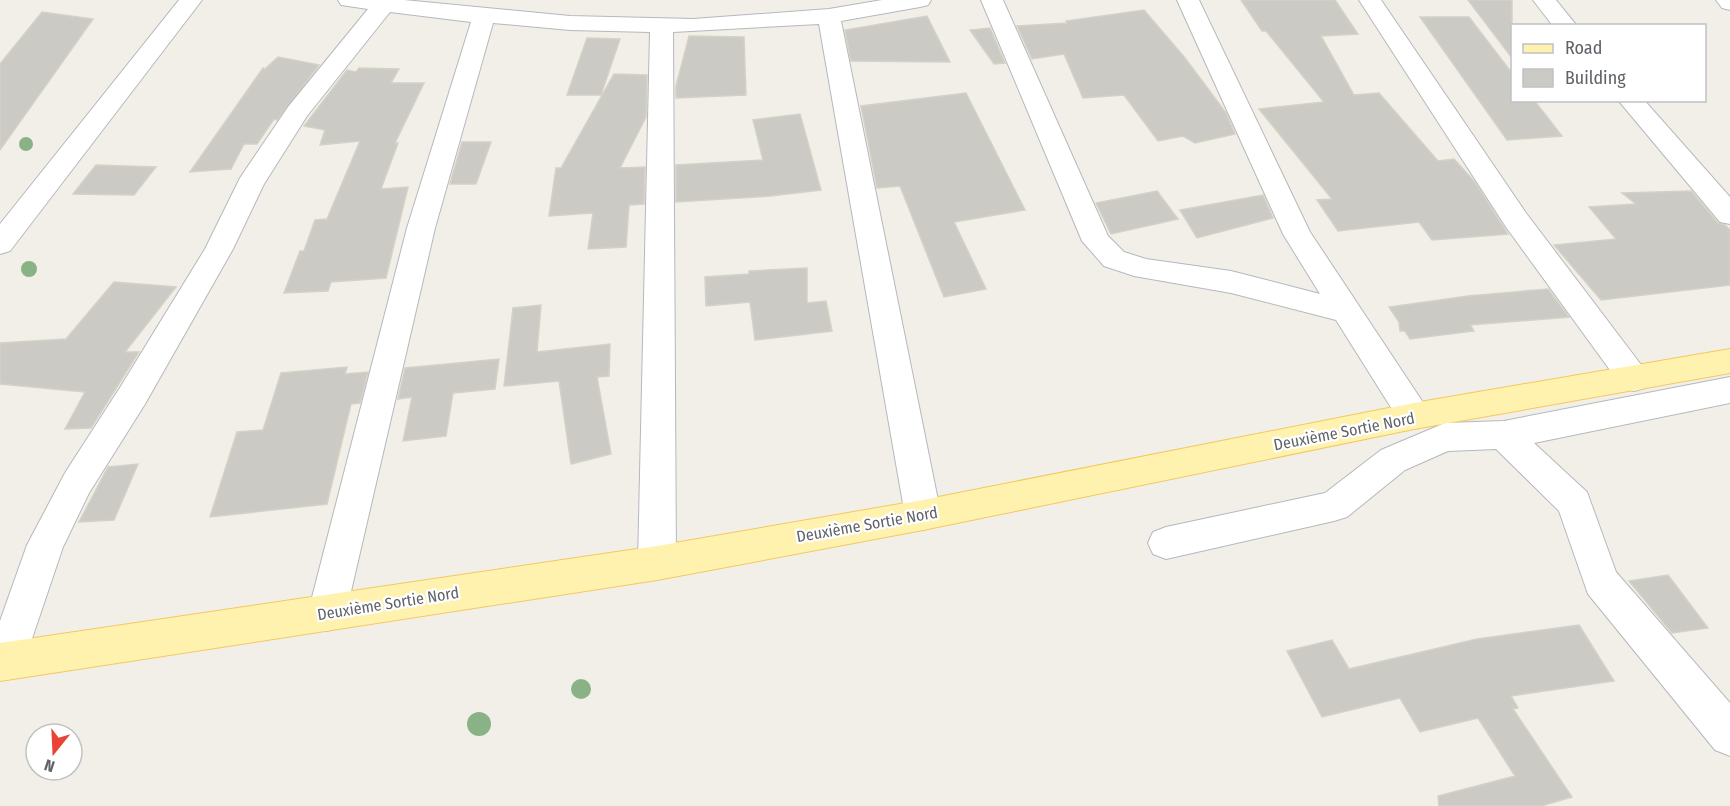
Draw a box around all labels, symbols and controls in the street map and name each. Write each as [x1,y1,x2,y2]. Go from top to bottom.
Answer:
legend [1511,24,1706,102]
text: Road [1565,37,1602,59]
text: Building [1565,67,1626,89]
street label: Deuxième Sortie Nord [1272,409,1416,454]
street label: Deuxième Sortie Nord [795,503,939,546]
street label: Deuxième Sortie Nord [316,583,460,624]
north arrow [24,722,84,782]
text: N [42,755,57,776]

